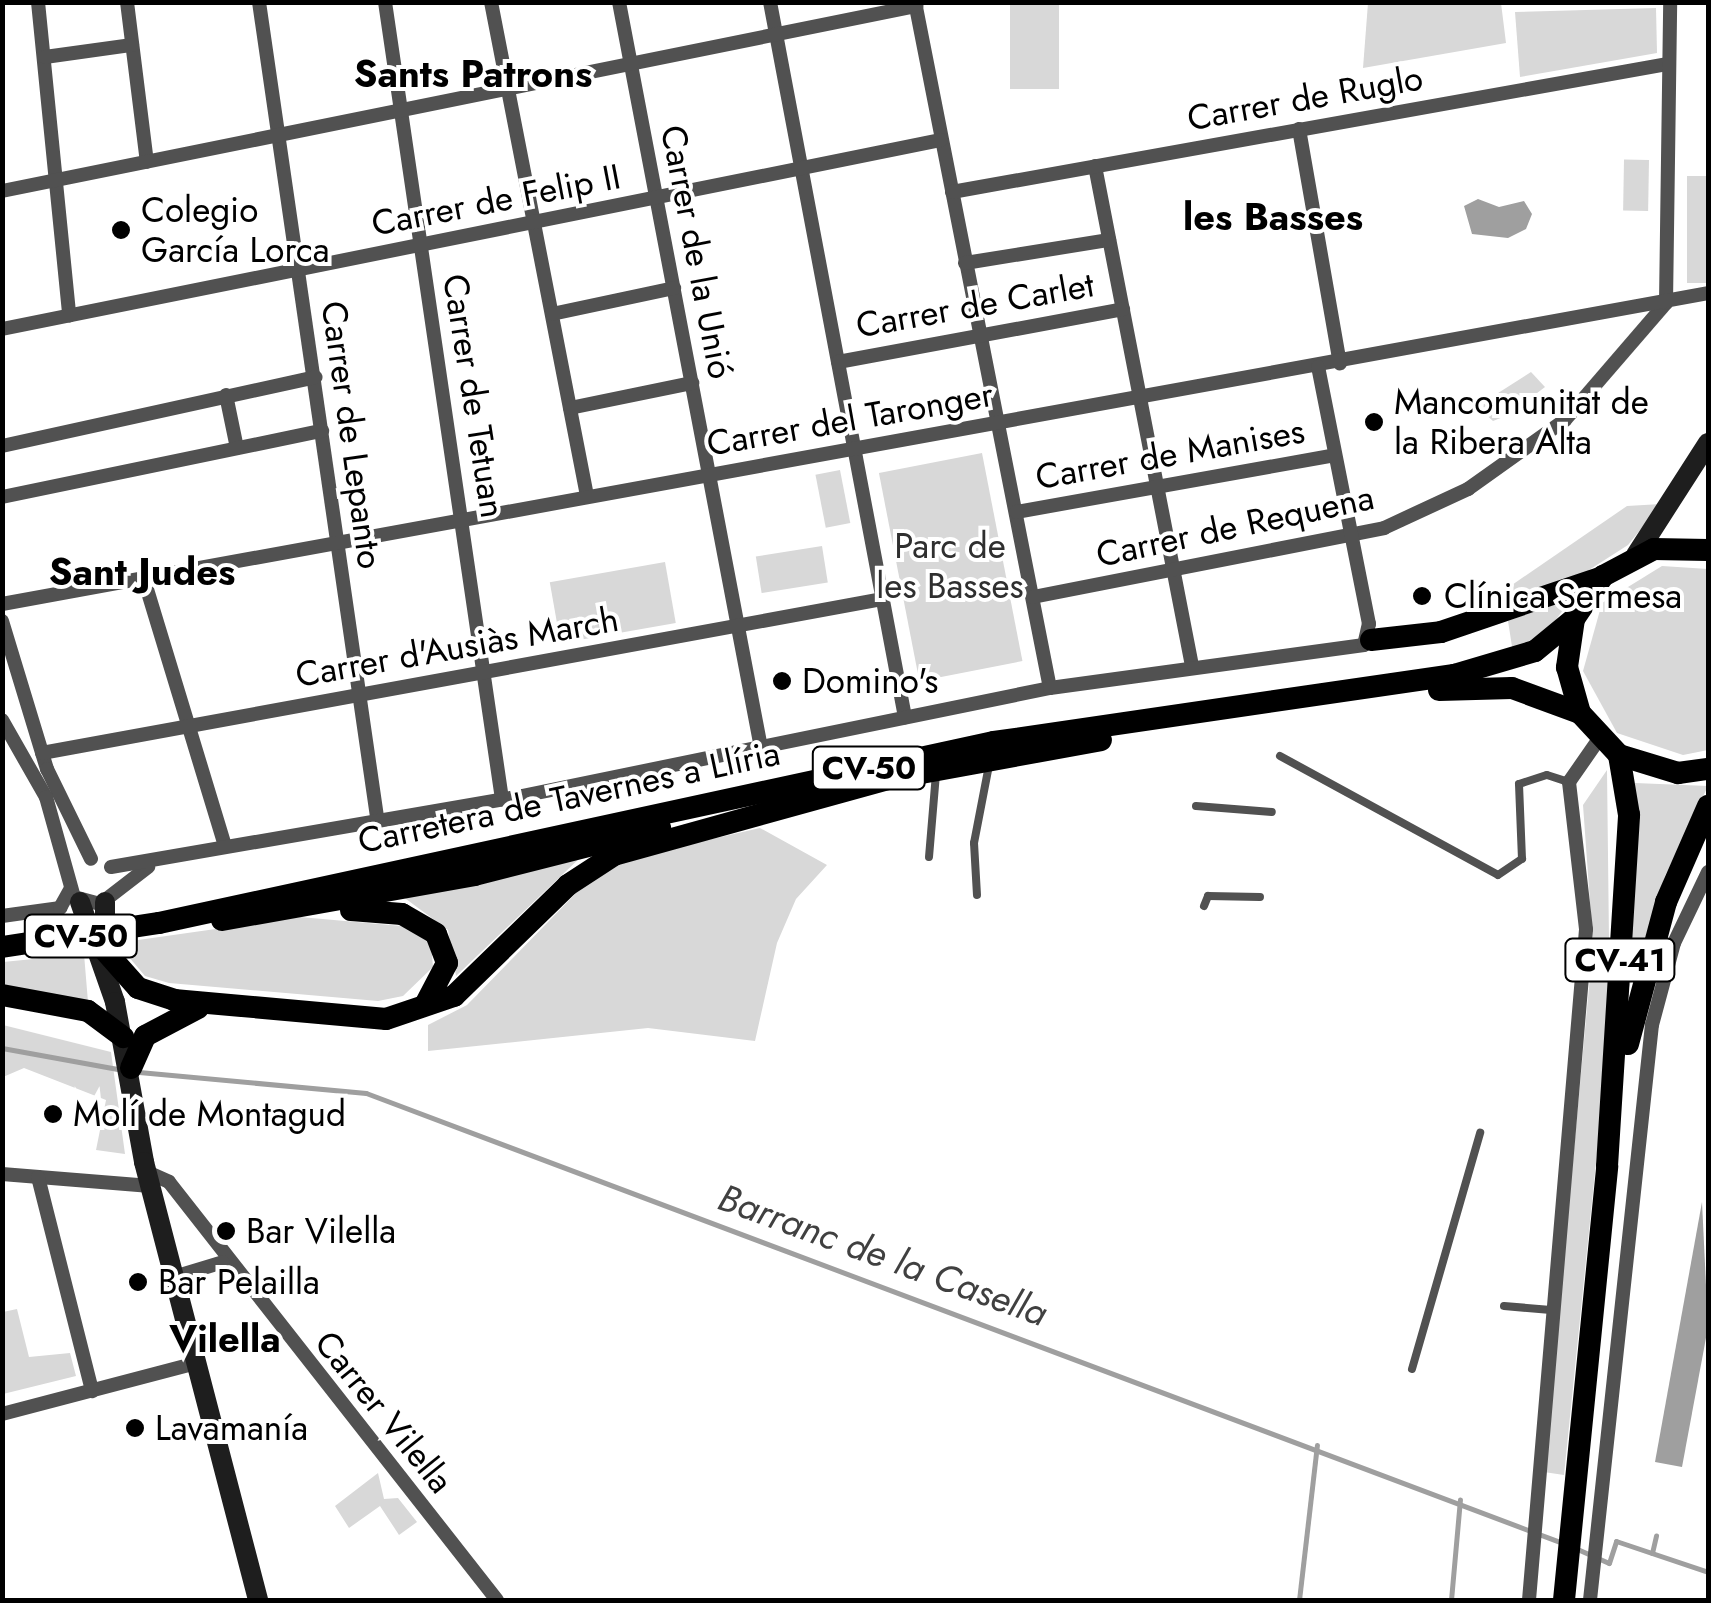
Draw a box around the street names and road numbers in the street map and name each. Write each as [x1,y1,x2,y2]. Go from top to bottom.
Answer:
street label: Carrer de Ruglo [1184,57,1426,139]
street label: Carrer de la Unió [652,122,742,382]
street label: Carrer de Felip II [368,155,624,245]
street label: Carrer de Carlet [853,263,1097,347]
street label: Carrer de Tetuan [434,271,514,521]
street label: Carrer de Lepanto [312,299,392,571]
street label: Carrer del Taronger [704,373,996,465]
street label: Carrer de Manises [1032,410,1308,498]
street label: Carrer de Requena [1092,476,1378,576]
street label: Carrer d'Ausiàs March [292,598,622,696]
street label: Carretera de Tavernes a Llíria [354,732,784,862]
road number: CV-50 [812,741,926,795]
road number: CV-50 [23,909,138,963]
road number: CV-41 [1562,933,1678,987]
street label: Carrer Vilella [306,1323,462,1501]

